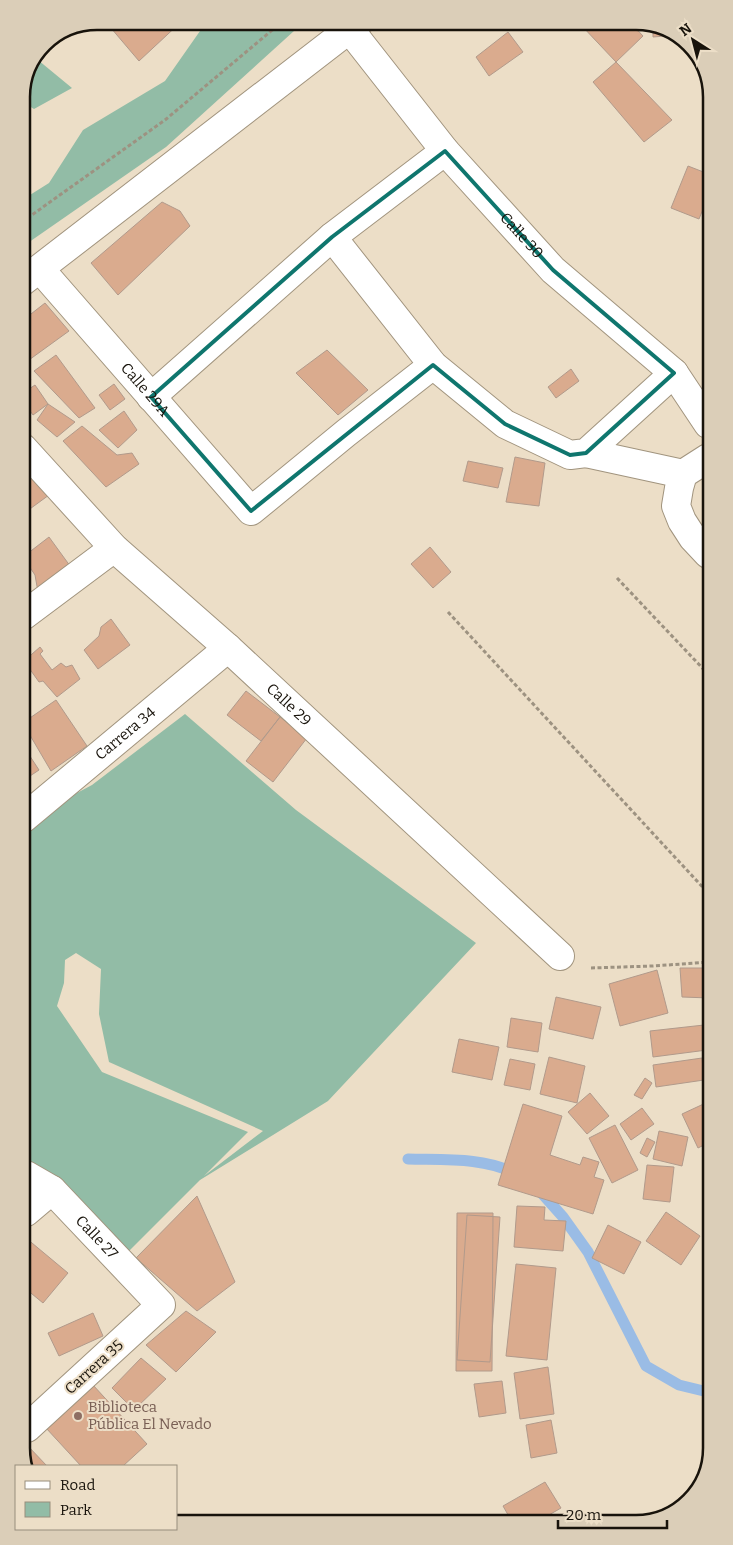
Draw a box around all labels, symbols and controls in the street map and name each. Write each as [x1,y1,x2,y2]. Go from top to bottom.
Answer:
north arrow [668,15,718,65]
text: N [676,20,695,40]
street label: Calle 30 [496,209,547,262]
street label: Calle 29A [117,359,174,420]
street label: Calle 29 [263,679,315,730]
street label: Carrera 34 [92,703,159,764]
street label: Calle 27 [72,1212,122,1263]
street label: Carrera 35 [61,1336,127,1398]
place label: Biblioteca Pública El Nevado [88,1398,212,1433]
marker: Biblioteca Pública El Nevado [72,1410,84,1422]
legend [15,1465,178,1530]
text: Road [60,1476,95,1494]
scale bar [558,1498,667,1530]
text: Park [60,1501,92,1519]
text: 20 m [566,1506,602,1524]

